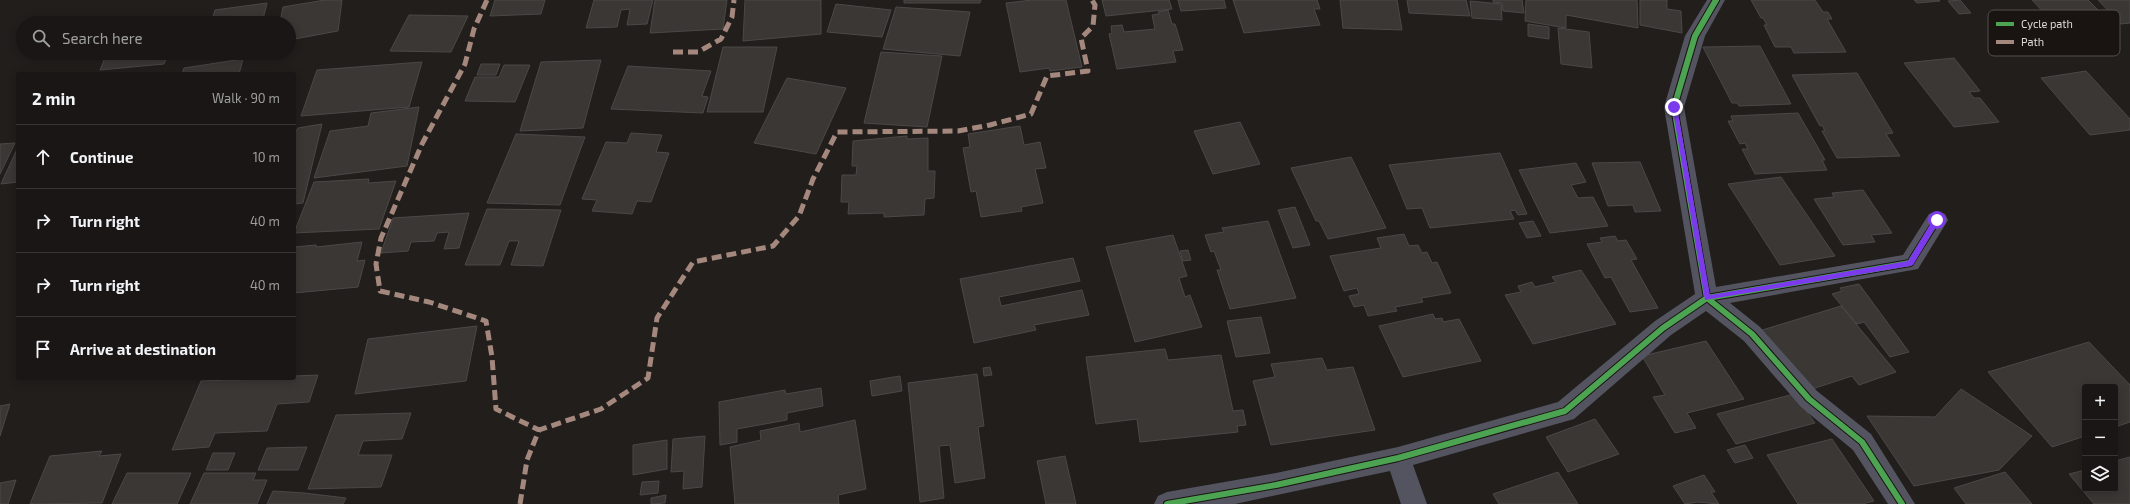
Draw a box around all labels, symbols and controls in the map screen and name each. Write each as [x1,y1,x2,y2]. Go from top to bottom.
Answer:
legend [1988,10,2120,56]
search box [16,16,296,60]
text: Cycle path [2021,17,2073,30]
icon: search [30,27,52,49]
text: Search here [62,29,143,47]
text: Path [2021,35,2044,48]
text: 2 min [32,88,75,108]
text: Walk · 90 m [212,90,280,106]
route end [1665,98,1683,116]
icon: ahead [32,146,54,168]
text: Continue [70,148,133,166]
text: 10 m [253,149,280,165]
icon: right [32,210,54,232]
route start [1928,211,1946,229]
text: Turn right [70,212,140,230]
text: 40 m [250,213,280,229]
icon: right [32,274,54,296]
text: Turn right [70,276,140,294]
text: 40 m [250,277,280,293]
icon: arrive [32,338,54,360]
text: Arrive at destination [70,340,216,358]
map controls [2082,384,2118,492]
button: + [2082,384,2118,420]
button: − [2082,420,2118,456]
button: layers [2082,456,2118,492]

